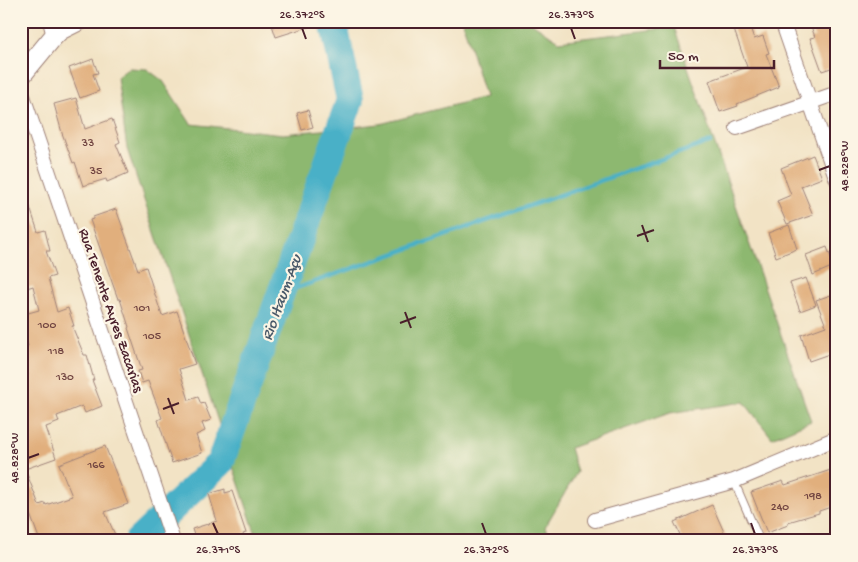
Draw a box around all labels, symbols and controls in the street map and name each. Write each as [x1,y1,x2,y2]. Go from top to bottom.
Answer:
text: 26.372°S [279,9,325,23]
text: 26.373°S [548,9,594,23]
scale bar [660,38,774,70]
text: 50 m [668,48,699,66]
house number: 33 [81,137,94,151]
text: 48.828°W [839,141,853,191]
house number: 35 [89,165,102,179]
street label: Rua Tenente Ayres Zacarias [74,226,147,395]
water label: Rio Itaum-Açu [259,252,308,343]
house number: 101 [133,302,150,316]
house number: 100 [37,319,56,333]
house number: 105 [142,330,161,344]
house number: 118 [47,345,65,359]
house number: 130 [55,371,74,385]
text: 48.828°W [9,433,23,483]
house number: 166 [86,459,105,473]
house number: 198 [803,490,822,504]
house number: 240 [771,501,789,515]
text: 26.371°S [196,544,240,558]
text: 26.372°S [463,544,509,558]
text: 26.373°S [732,544,778,558]

